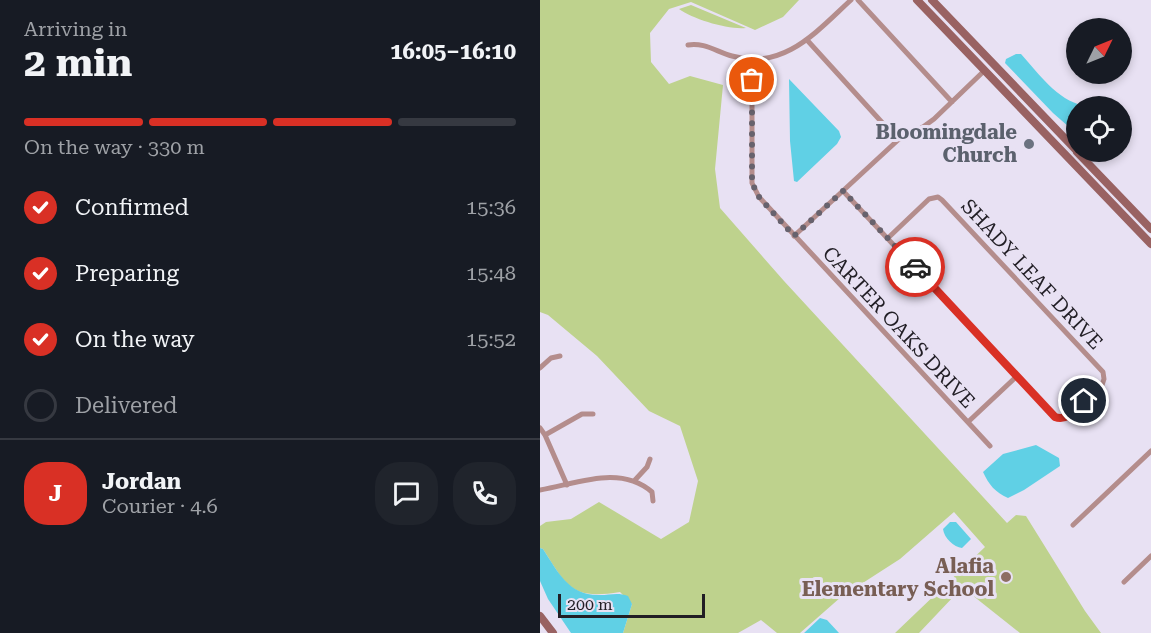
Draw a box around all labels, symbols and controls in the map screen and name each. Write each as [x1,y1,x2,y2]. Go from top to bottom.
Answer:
text: Arriving in [24,17,127,41]
north arrow [1066,18,1132,84]
map controls [1066,18,1132,162]
text: 16:05–16:10 [390,39,516,64]
text: 2 min [24,40,132,86]
pin [726,54,777,105]
icon: bag [735,63,768,96]
button: locate [1066,96,1132,162]
place label: Bloomingdale Church [876,120,1018,167]
text: On the way · 330 m [24,135,205,159]
marker: Bloomingdale Church [1022,137,1036,151]
icon: check [24,191,57,224]
street label: SHADY LEAF DRIVE [956,194,1108,354]
text: Confirmed [75,195,189,220]
text: 15:36 [466,195,516,219]
courier [885,237,945,297]
street label: CARTER OAKS DRIVE [818,241,980,413]
icon: car [899,251,932,284]
icon: check [24,257,57,290]
text: Preparing [75,261,179,286]
text: 15:48 [466,261,516,285]
icon: check [24,323,57,356]
text: On the way [75,327,195,352]
text: 15:52 [466,327,516,351]
pin [1058,375,1109,426]
icon: home [1067,384,1100,417]
text: Delivered [75,393,177,418]
button: chat [375,462,438,525]
button: phone [453,462,516,525]
text: Jordan [102,469,181,494]
text: J [49,481,62,506]
text: Courier · 4.6 [102,494,218,518]
place label: Alafia Elementary School [802,554,994,601]
marker: Alafia Elementary School [999,570,1013,584]
scale bar [558,591,705,618]
text: 200 m [567,595,613,614]

